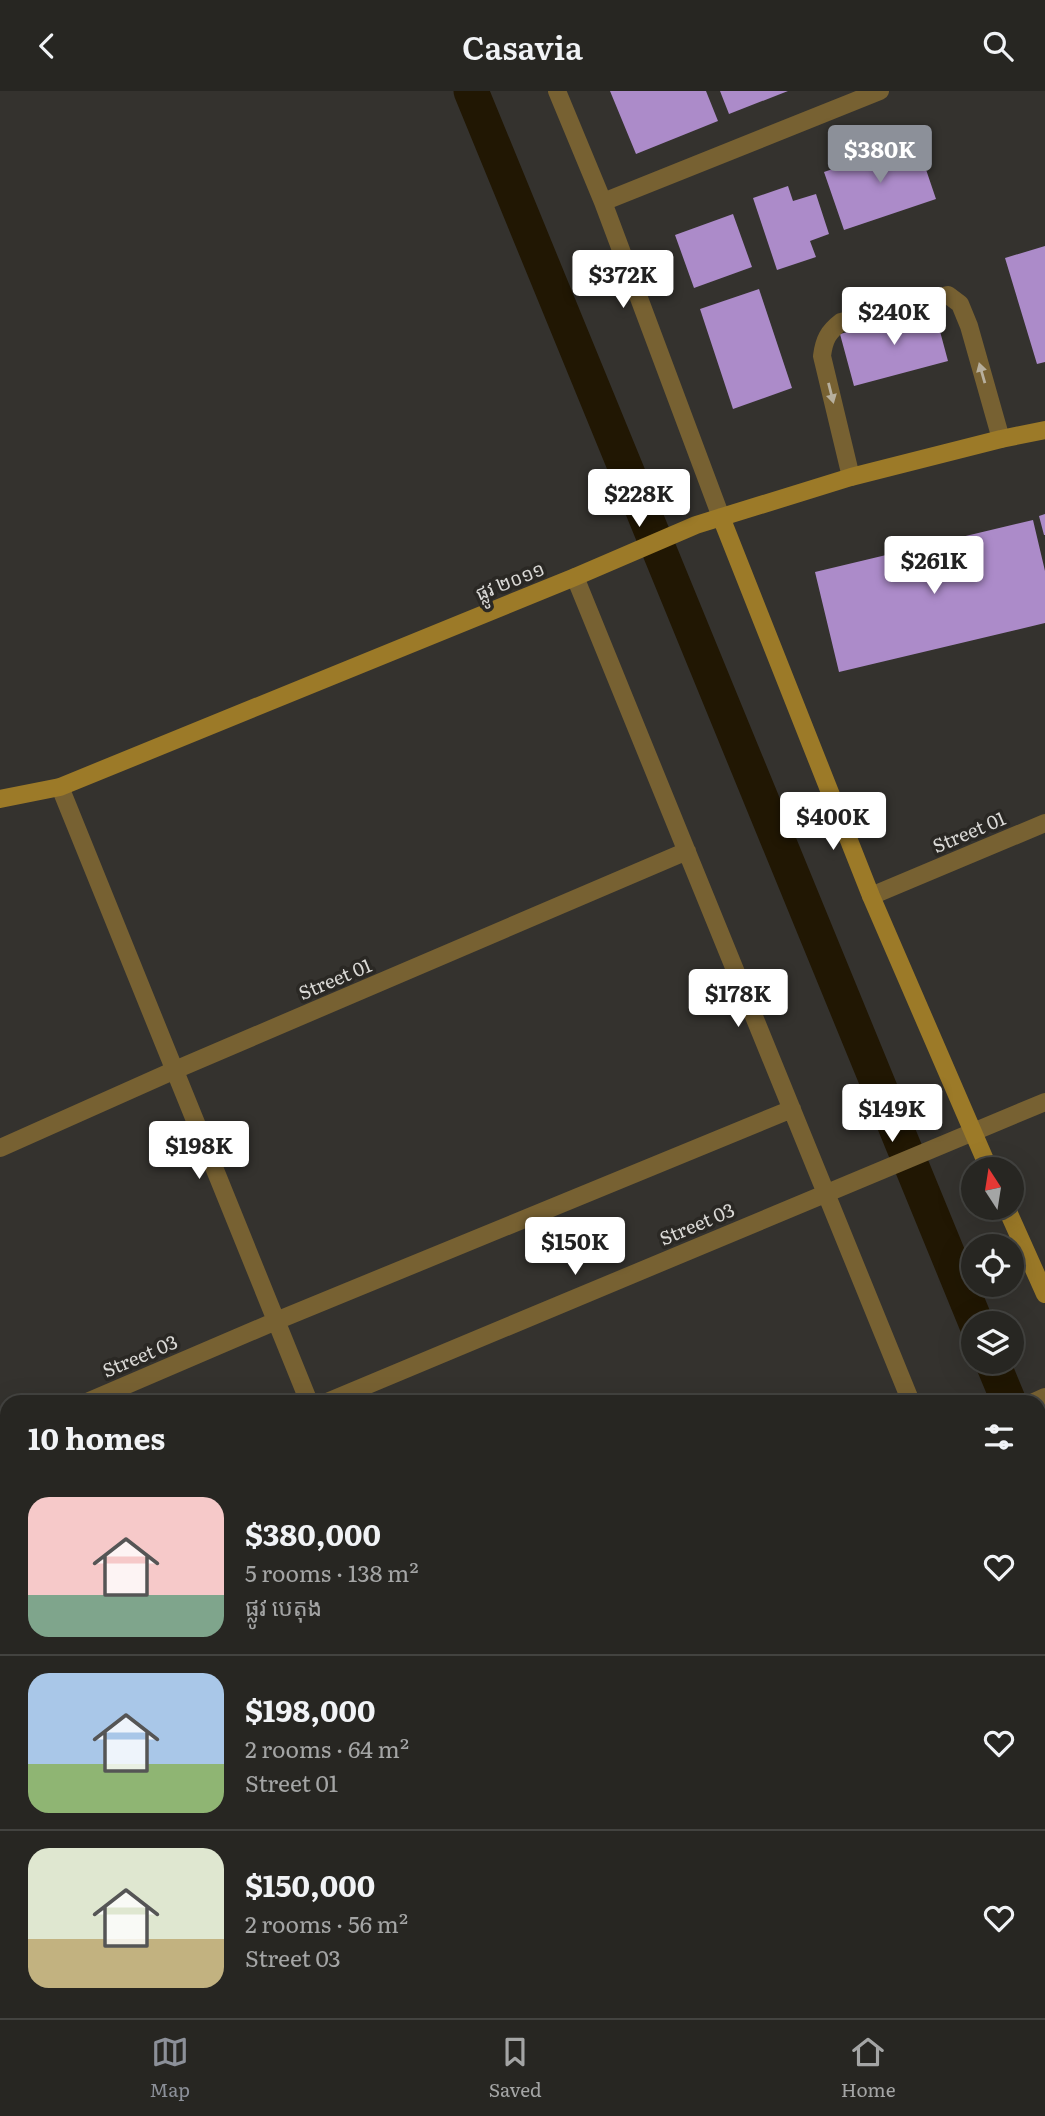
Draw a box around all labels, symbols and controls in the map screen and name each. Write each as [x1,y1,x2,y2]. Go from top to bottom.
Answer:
text: Casavia [462,22,583,70]
icon: back [28,27,66,65]
icon: search [979,27,1017,65]
pin: $380K [831,125,929,185]
text: $380K [844,131,916,165]
pin: $372K [574,251,672,310]
text: $372K [588,256,658,290]
pin: $240K [845,287,943,347]
text: $240K [858,293,930,327]
one-way arrow [977,362,987,383]
one-way arrow [825,382,836,404]
pin: $228K [590,469,688,529]
text: $228K [604,475,674,509]
pin: $261K [885,537,983,596]
text: $261K [900,542,968,576]
street label: ផ្លូវ ២០១១ [471,554,550,611]
pin: $400K [784,793,882,852]
text: $400K [796,798,870,832]
street label: Street 01 [928,803,1010,859]
street label: Street 01 [294,950,376,1006]
pin: $178K [689,969,787,1029]
text: $178K [705,975,771,1009]
pin: $149K [843,1084,941,1144]
text: $149K [858,1090,926,1124]
pin: $198K [150,1121,248,1181]
text: $198K [165,1127,233,1161]
north arrow [961,1157,1024,1220]
map controls [961,1157,1024,1374]
street label: Street 03 [655,1195,739,1251]
pin: $150K [526,1217,624,1277]
text: $150K [541,1223,609,1257]
button: locate [961,1234,1024,1297]
button: layers [961,1311,1024,1374]
street label: Street 03 [98,1327,182,1383]
text: 10 homes [28,1415,165,1459]
icon: filters [980,1418,1018,1456]
text: $380,000 [245,1511,381,1555]
icon: home [84,1525,168,1609]
icon: heart [980,1548,1018,1586]
text: 5 rooms · 138 m² [245,1555,419,1589]
text: ផ្លូវ បេតុង [245,1589,322,1623]
text: $198,000 [245,1687,375,1731]
icon: home [84,1701,168,1785]
icon: heart [980,1724,1018,1762]
text: 2 rooms · 64 m² [245,1731,409,1765]
text: Street 01 [245,1765,338,1799]
text: $150,000 [245,1862,375,1906]
icon: home [84,1876,168,1960]
icon: heart [980,1899,1018,1937]
text: 2 rooms · 56 m² [245,1906,408,1940]
text: Street 03 [245,1940,341,1974]
tab: Map [149,2033,190,2103]
tab: Saved [489,2033,542,2103]
tab: Home [841,2033,896,2103]

